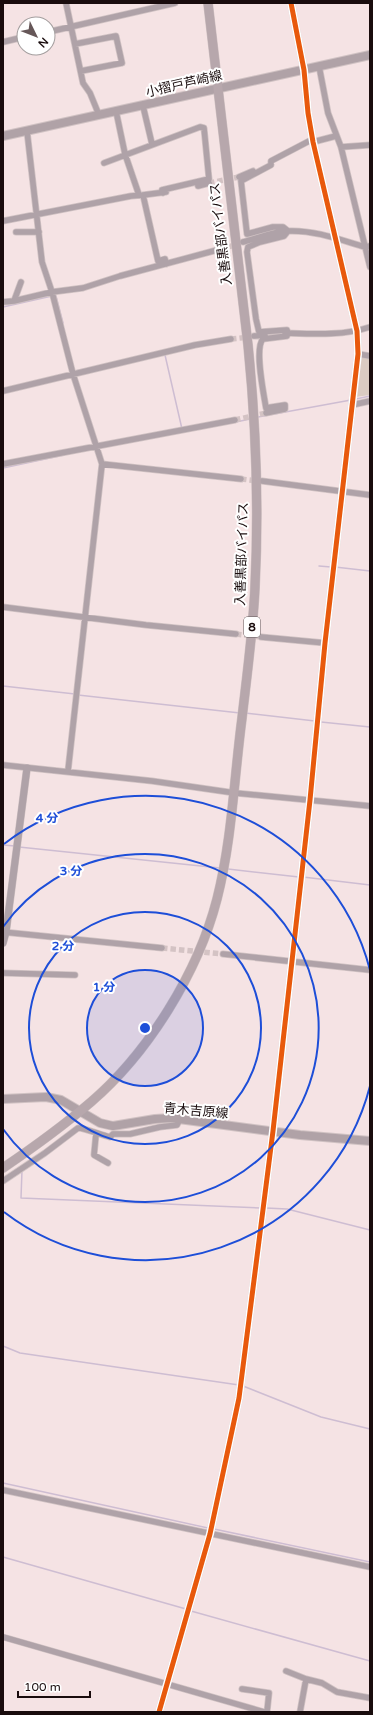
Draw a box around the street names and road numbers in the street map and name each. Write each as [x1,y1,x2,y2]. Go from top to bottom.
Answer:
street label: 小摺戸芦崎線 [144,67,224,101]
street label: 入善黒部バイパス [207,182,235,286]
street label: 入善黒部バイパス [232,502,252,606]
road number: 8 [244,617,260,637]
street label: 青木吉原線 [163,1100,229,1122]

